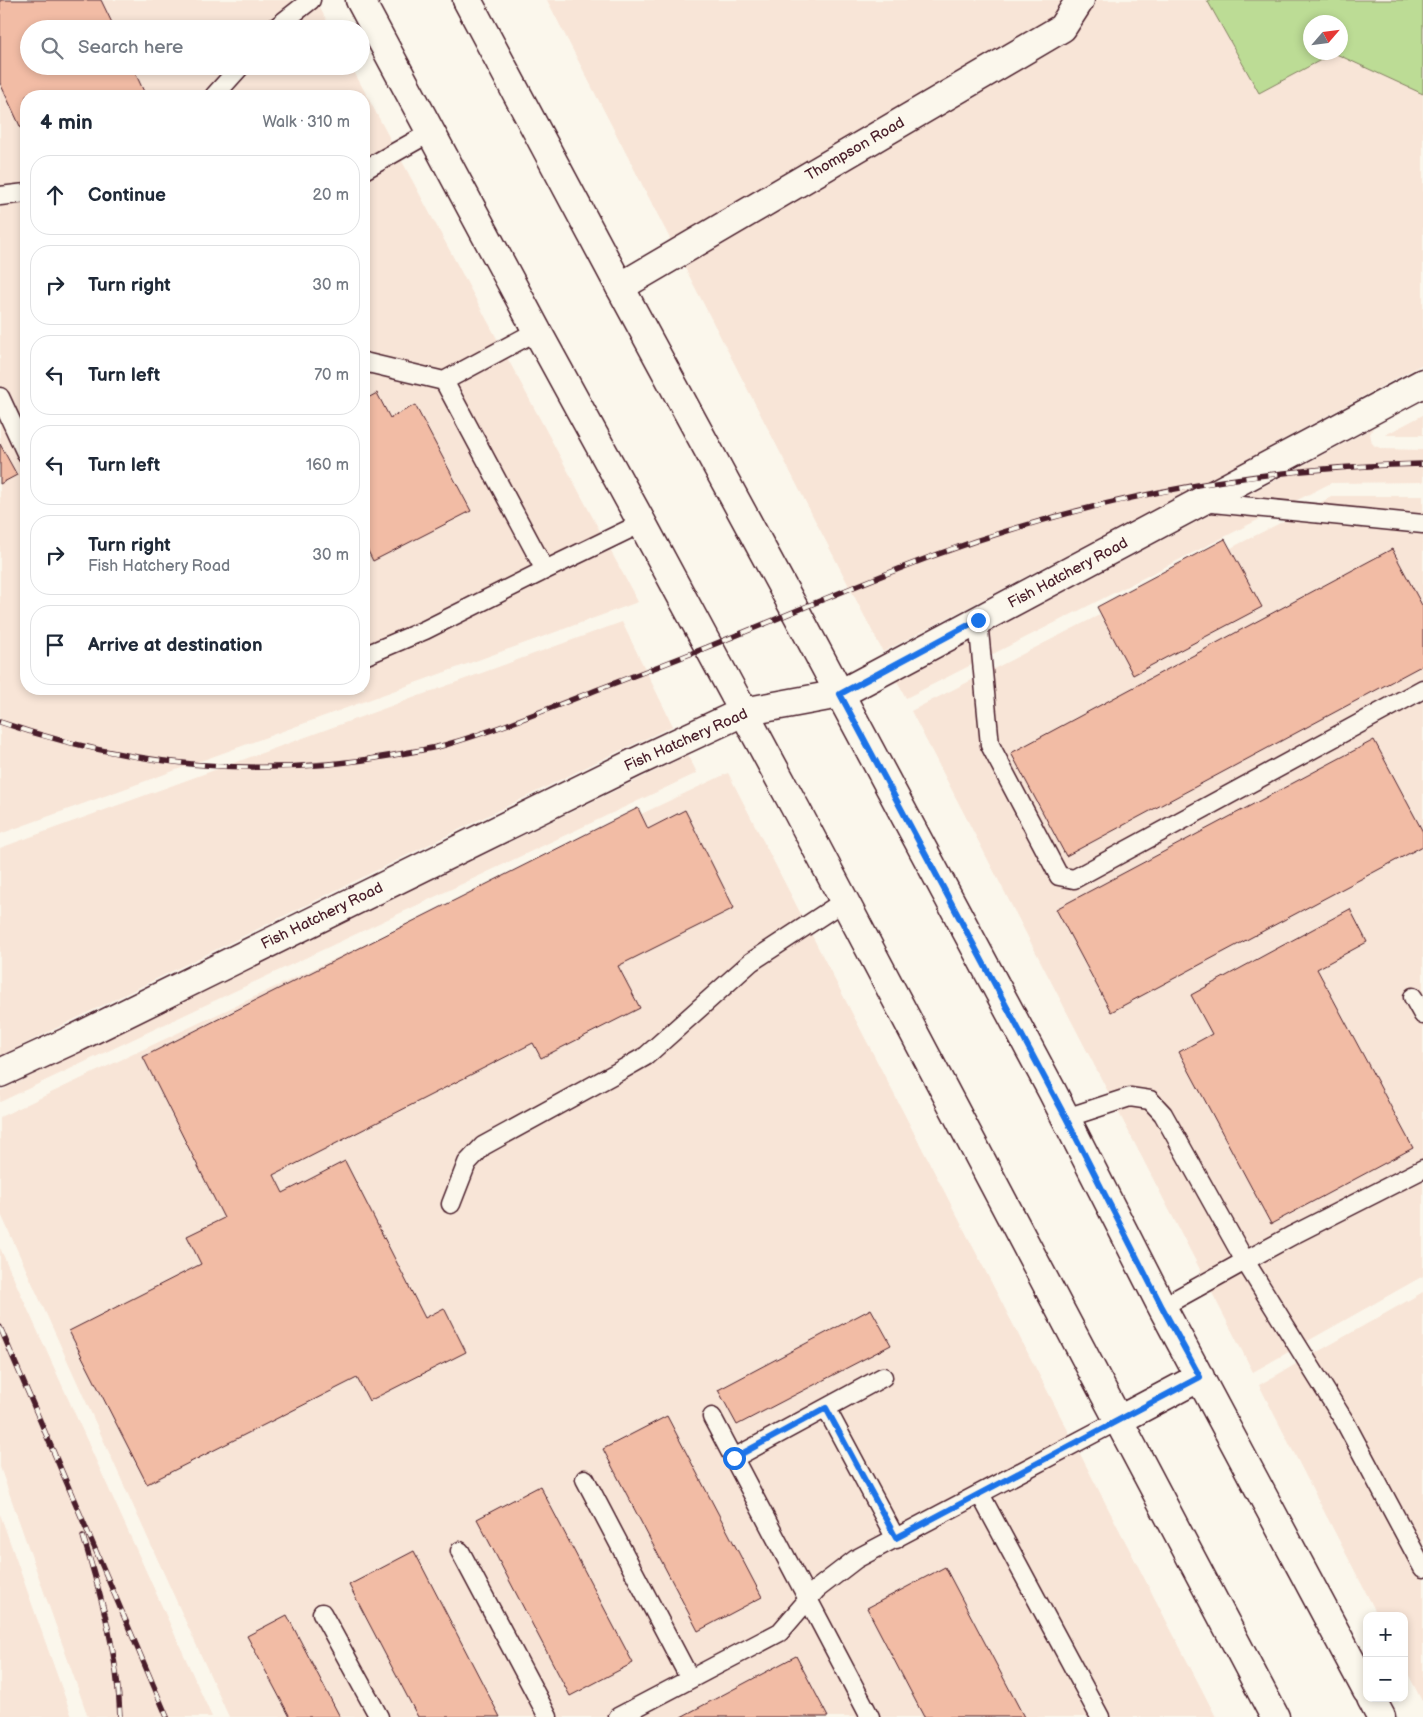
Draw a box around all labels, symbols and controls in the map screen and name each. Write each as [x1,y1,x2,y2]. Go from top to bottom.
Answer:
north arrow [1303,15,1348,60]
search box [20,20,370,75]
icon: search [38,34,66,62]
text: Search here [78,36,183,59]
text: 4 min [40,110,93,135]
text: Walk · 310 m [262,113,350,132]
street label: Thompson Road [802,113,908,185]
icon: ahead [41,181,69,209]
text: Continue [88,184,166,207]
text: 20 m [313,186,349,205]
icon: right [41,271,69,299]
text: Turn right [88,274,171,297]
text: 30 m [312,276,349,295]
icon: left [41,361,69,389]
text: Turn left [88,364,160,387]
text: 70 m [314,366,349,385]
icon: left [41,451,69,479]
text: Turn left [88,454,160,477]
text: 160 m [306,456,349,475]
street label: Fish Hatchery Road [1005,533,1131,613]
text: Turn right [88,534,171,557]
icon: right [41,541,69,569]
text: 30 m [312,546,349,565]
text: Fish Hatchery Road [88,557,230,576]
route end [967,609,990,632]
icon: arrive [41,631,69,659]
text: Arrive at destination [88,634,263,657]
street label: Fish Hatchery Road [621,704,751,776]
street label: Fish Hatchery Road [258,878,386,954]
route start [723,1447,746,1470]
map controls [1363,1612,1408,1702]
button: + [1363,1612,1408,1657]
button: − [1363,1657,1408,1702]

